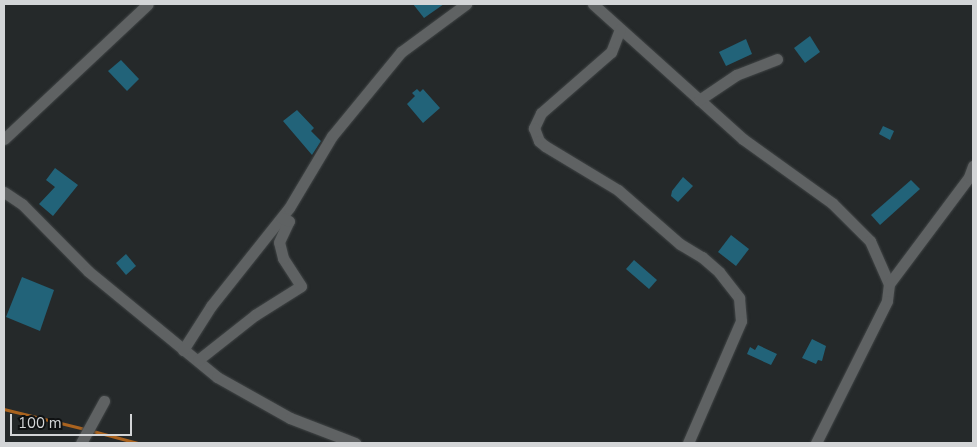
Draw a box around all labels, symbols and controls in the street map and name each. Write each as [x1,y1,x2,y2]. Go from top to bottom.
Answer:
scale bar [12,404,135,436]
text: 100 m [18,413,62,433]

